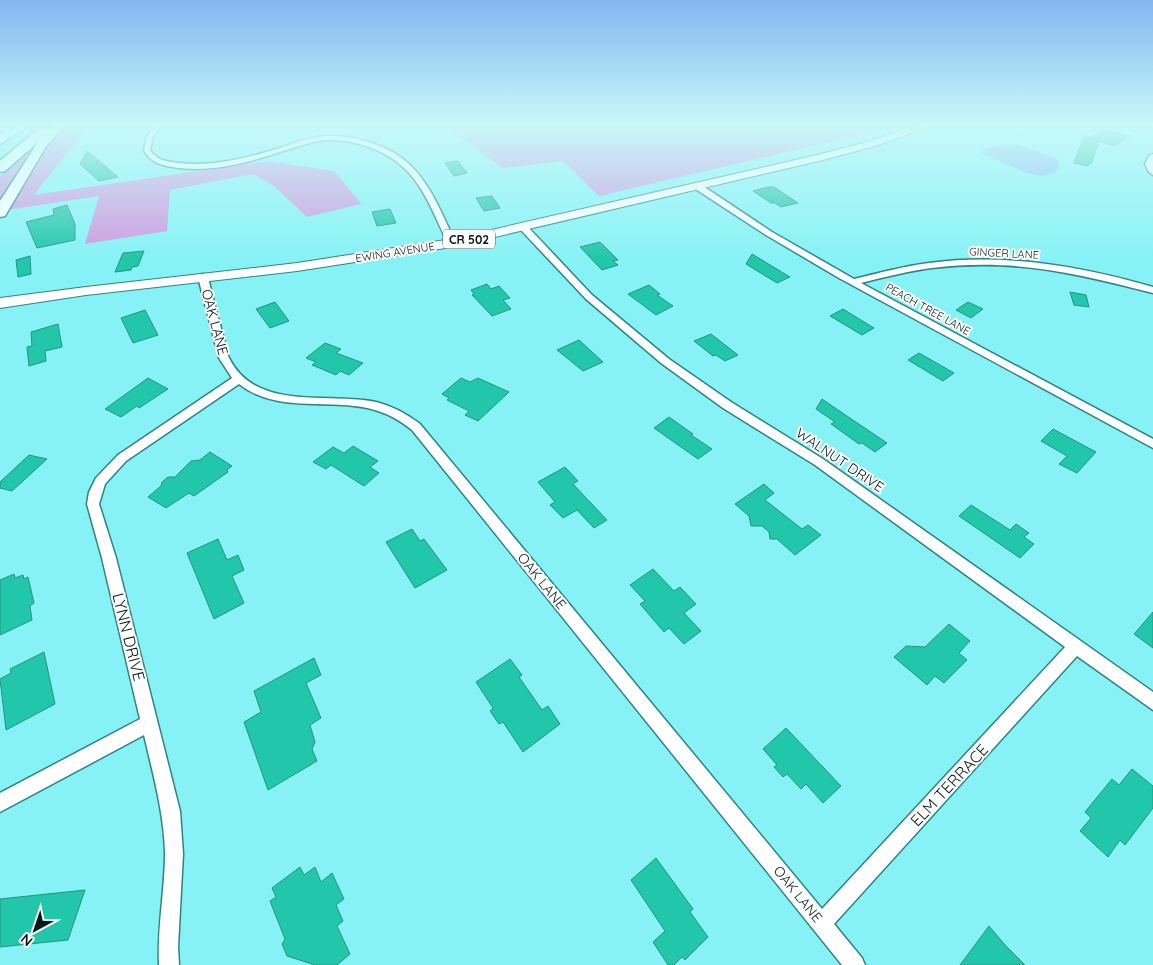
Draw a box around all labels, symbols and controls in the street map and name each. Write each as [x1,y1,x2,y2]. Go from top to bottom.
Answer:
road number: CR 502 [443,230,495,248]
street label: EWING AVENUE [354,239,436,265]
street label: GINGER LANE [969,244,1039,262]
street label: PEACH TREE LANE [883,280,973,338]
street label: OAK LANE [198,287,232,357]
street label: WALNUT DRIVE [793,424,888,496]
street label: OAK LANE [514,549,570,613]
street label: LYNN DRIVE [108,591,150,683]
street label: ELM TERRACE [906,740,992,830]
street label: OAK LANE [770,862,826,926]
north arrow [10,905,60,955]
text: N [17,930,36,950]

